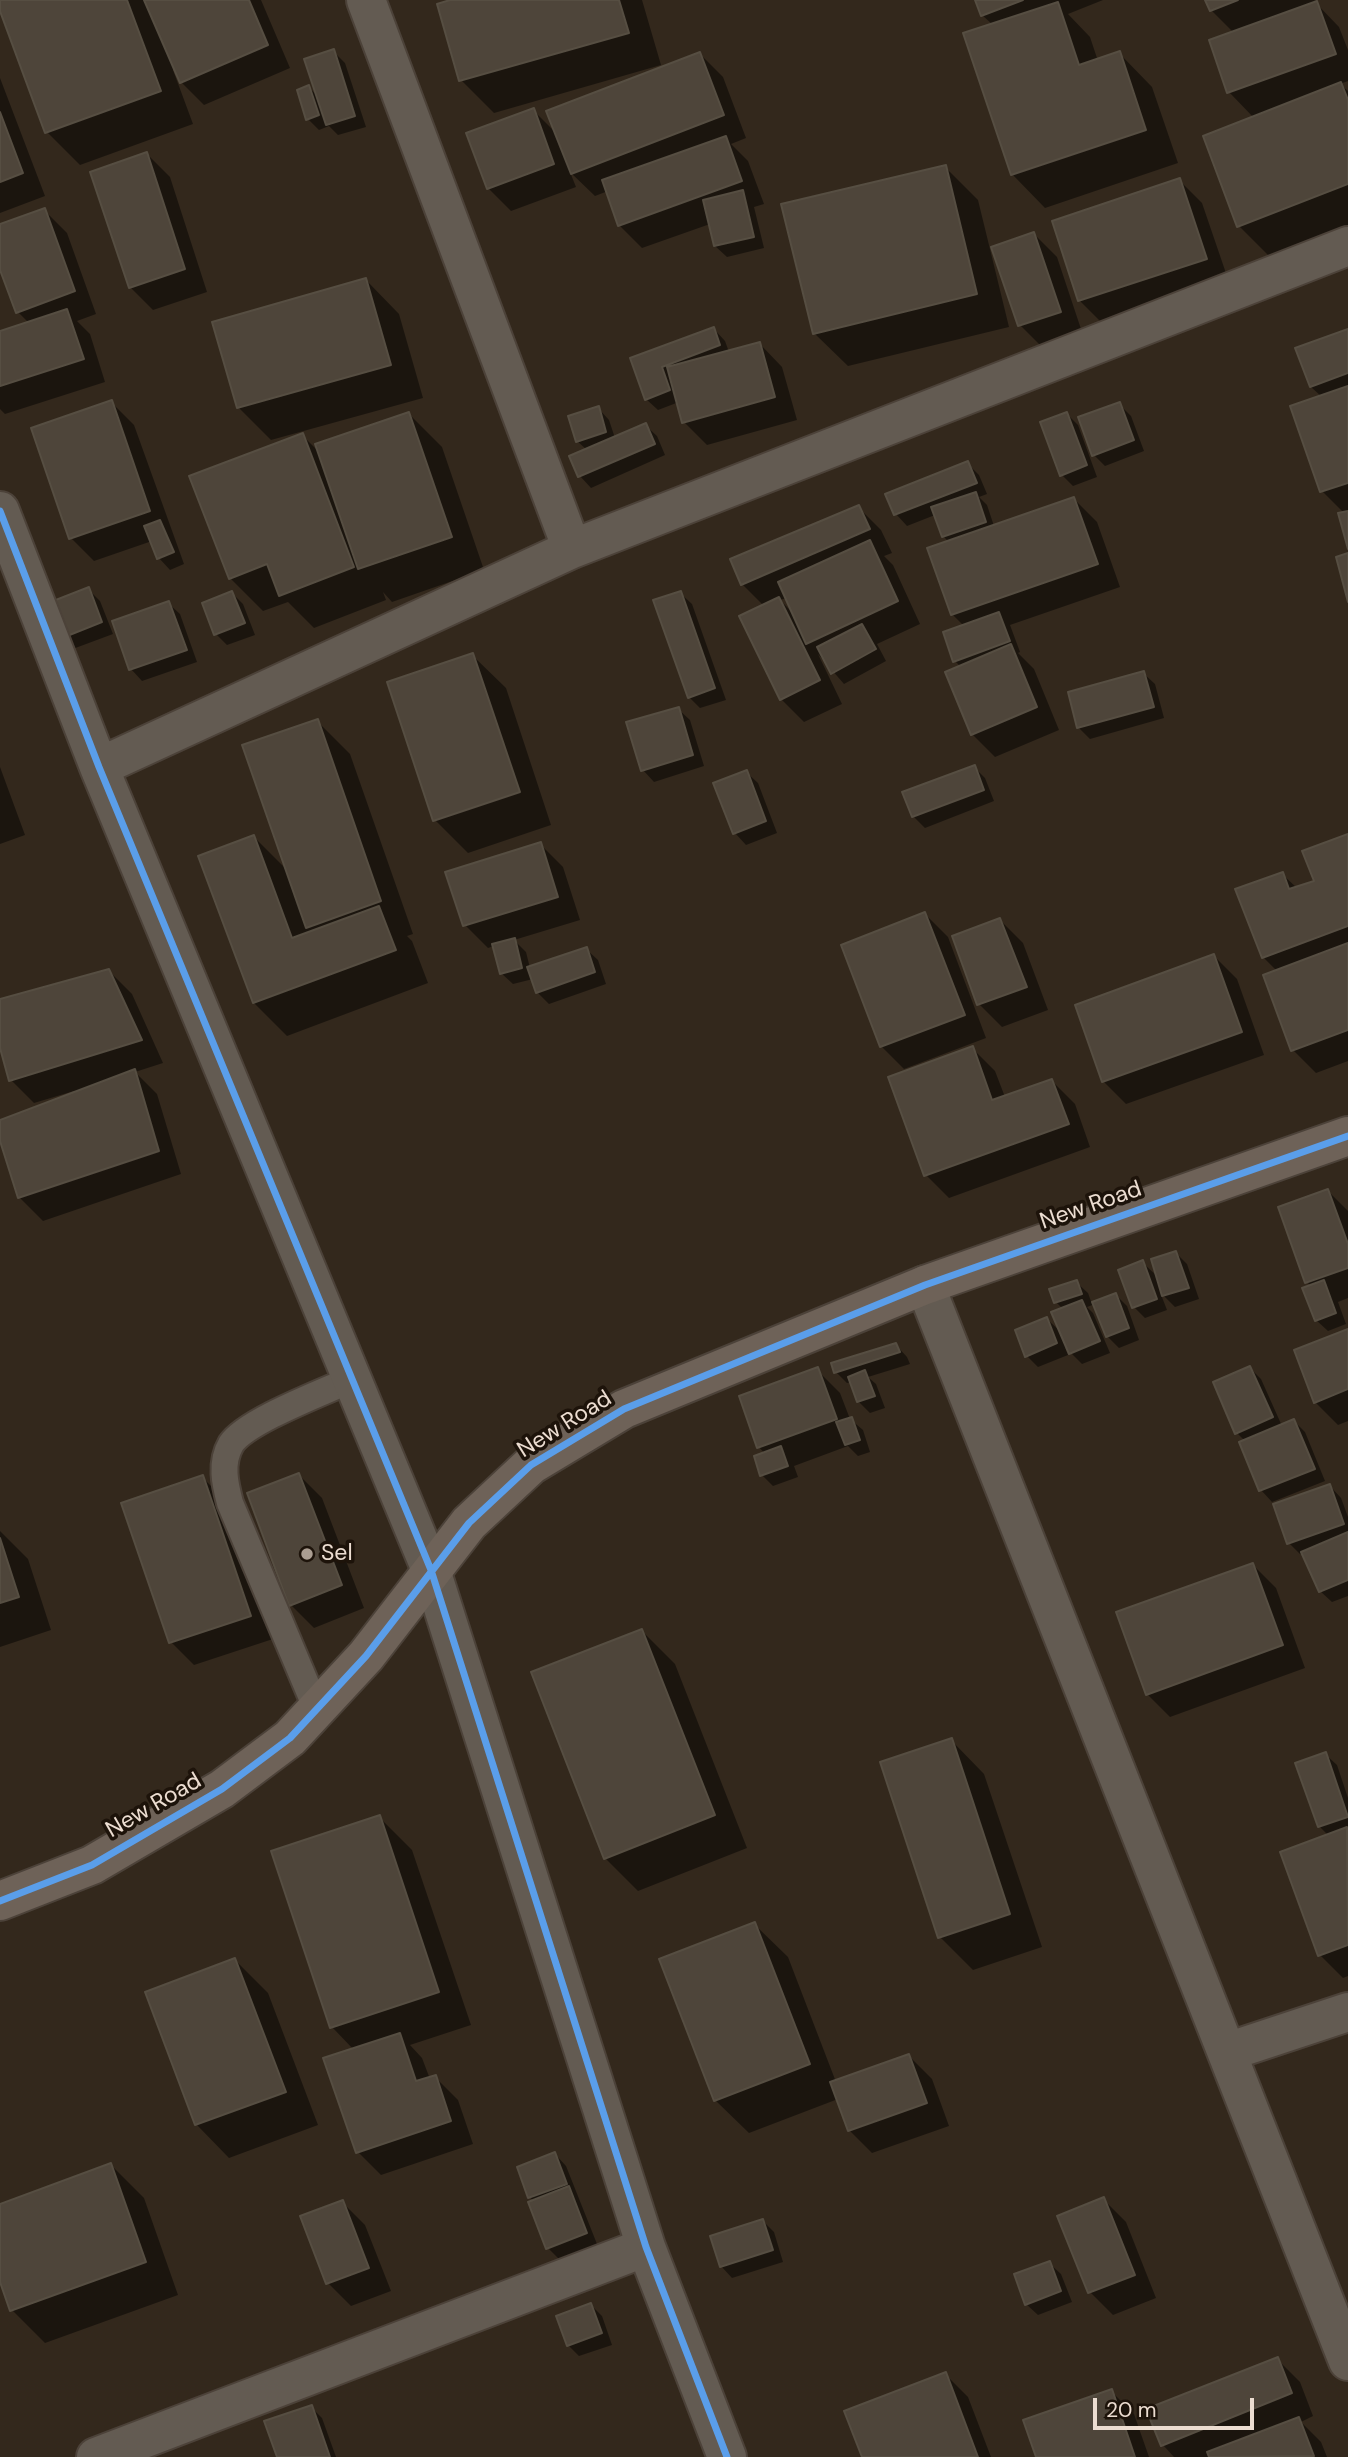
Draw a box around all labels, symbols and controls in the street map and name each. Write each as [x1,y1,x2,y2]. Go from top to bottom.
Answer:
street label: New Road [1037,1176,1145,1236]
street label: New Road [513,1385,617,1465]
place label: Sel [321,1540,353,1568]
marker: Sel [299,1546,315,1562]
street label: New Road [101,1768,207,1844]
scale bar [1096,2384,1257,2428]
text: 20 m [1106,2396,1157,2424]

